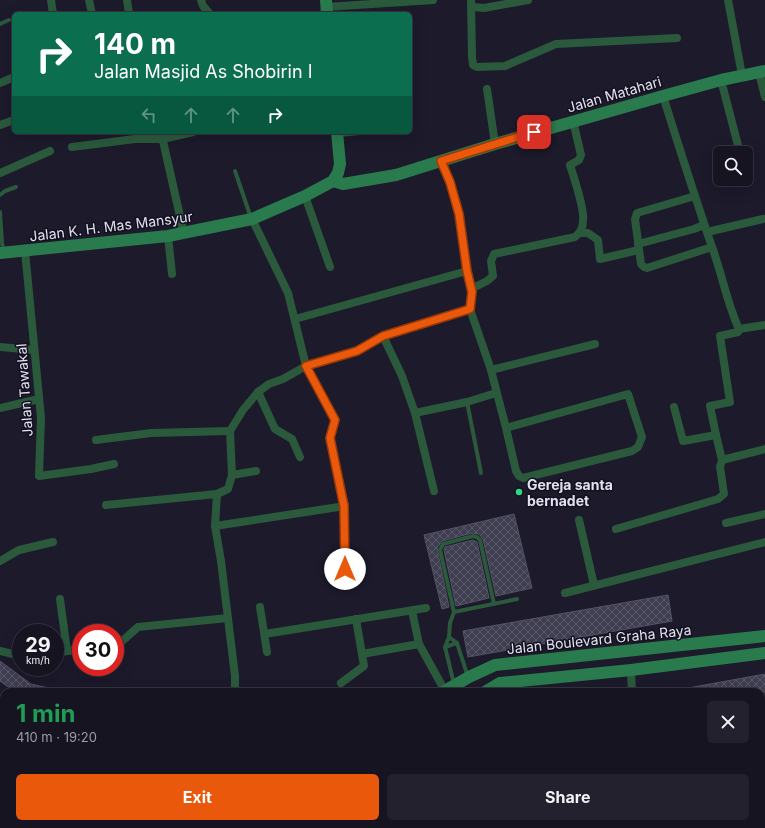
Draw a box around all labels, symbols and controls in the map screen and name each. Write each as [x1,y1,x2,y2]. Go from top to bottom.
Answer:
text: 140 m [94,27,176,61]
icon: right [28,28,80,80]
text: Jalan Masjid As Shobirin I [94,61,313,82]
street label: Jalan Matahari [565,72,663,116]
icon: left [138,104,160,126]
icon: ahead [180,104,202,126]
icon: ahead [222,104,244,126]
icon: right [264,104,286,126]
pin [517,115,551,149]
icon: arrive [523,121,545,143]
map controls [713,146,753,186]
button: search [713,146,753,186]
street label: Jalan K. H. Mas Mansyur [28,208,194,244]
street label: Jalan Tawakal [12,343,36,437]
place label: Gereja santa bernadet [527,476,613,509]
marker: Gereja santa bernadet [514,487,524,497]
position arrow [324,548,366,590]
street label: Jalan Boulevard Graha Raya [506,621,692,657]
speed limit sign: 30 [72,624,124,676]
text: 29 [25,633,51,657]
text: km/h [26,654,50,666]
text: 1 min [16,699,75,728]
button: close [707,701,749,743]
text: 410 m · 19:20 [16,729,97,745]
button: Exit [16,774,379,820]
button: Share [387,774,749,820]

